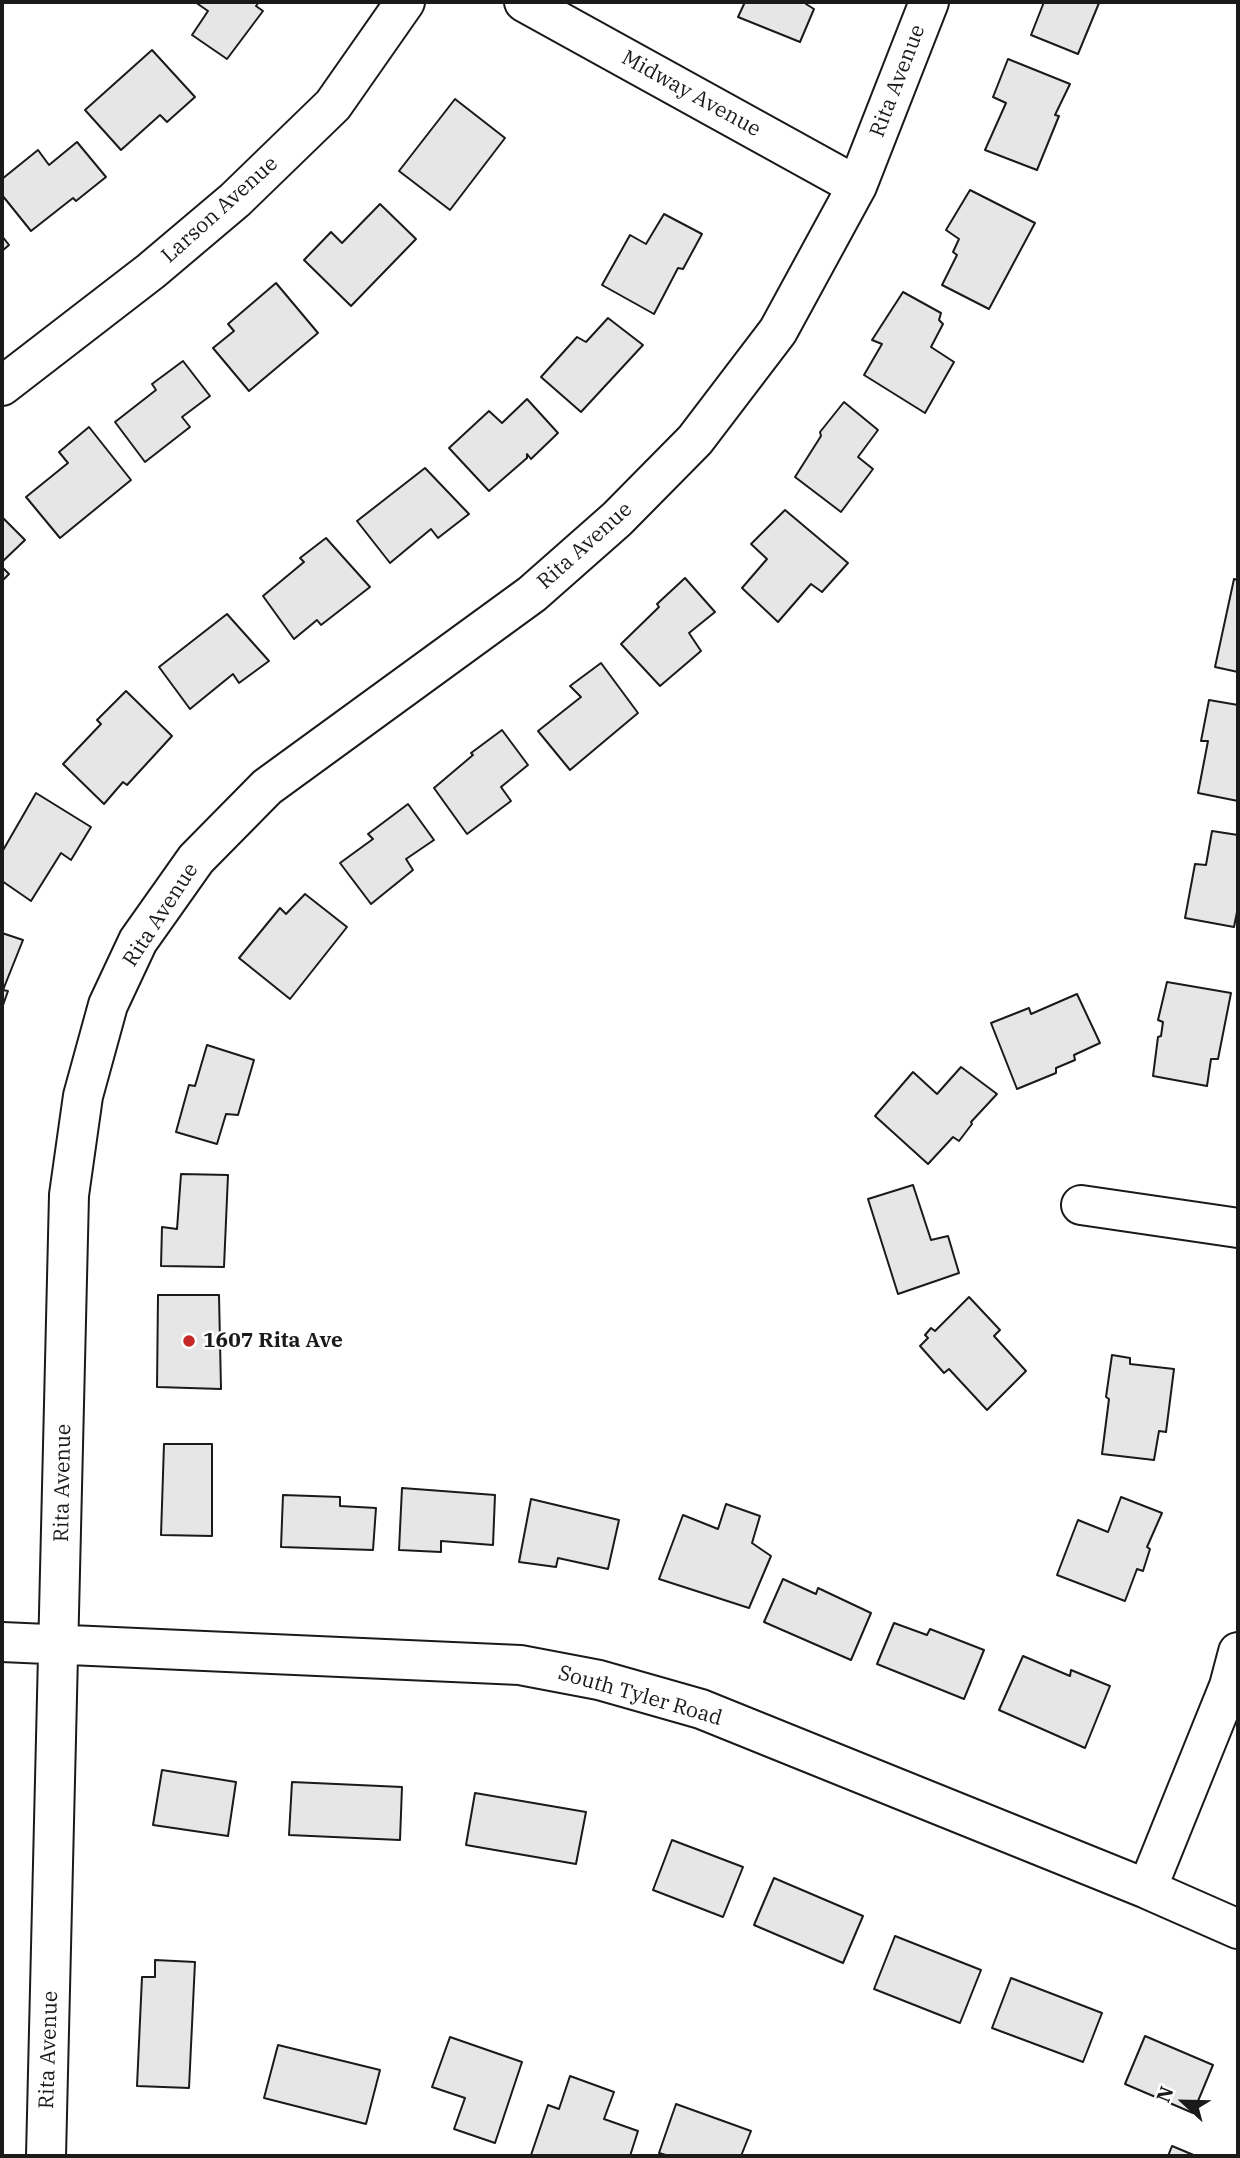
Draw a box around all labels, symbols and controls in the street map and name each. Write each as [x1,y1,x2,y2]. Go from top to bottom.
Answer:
street label: Rita Avenue [865,21,931,141]
street label: Midway Avenue [617,45,765,143]
street label: Larson Avenue [157,151,283,269]
street label: Rita Avenue [533,497,637,595]
street label: Rita Avenue [118,859,204,971]
place label: 1607 Rita Ave [203,1328,343,1354]
marker: 1607 Rita Ave [181,1333,197,1349]
street label: Rita Avenue [49,1424,77,1542]
street label: South Tyler Road [555,1661,725,1731]
street label: Rita Avenue [34,1990,64,2110]
north arrow [1149,2067,1219,2137]
text: N [1151,2083,1178,2106]

